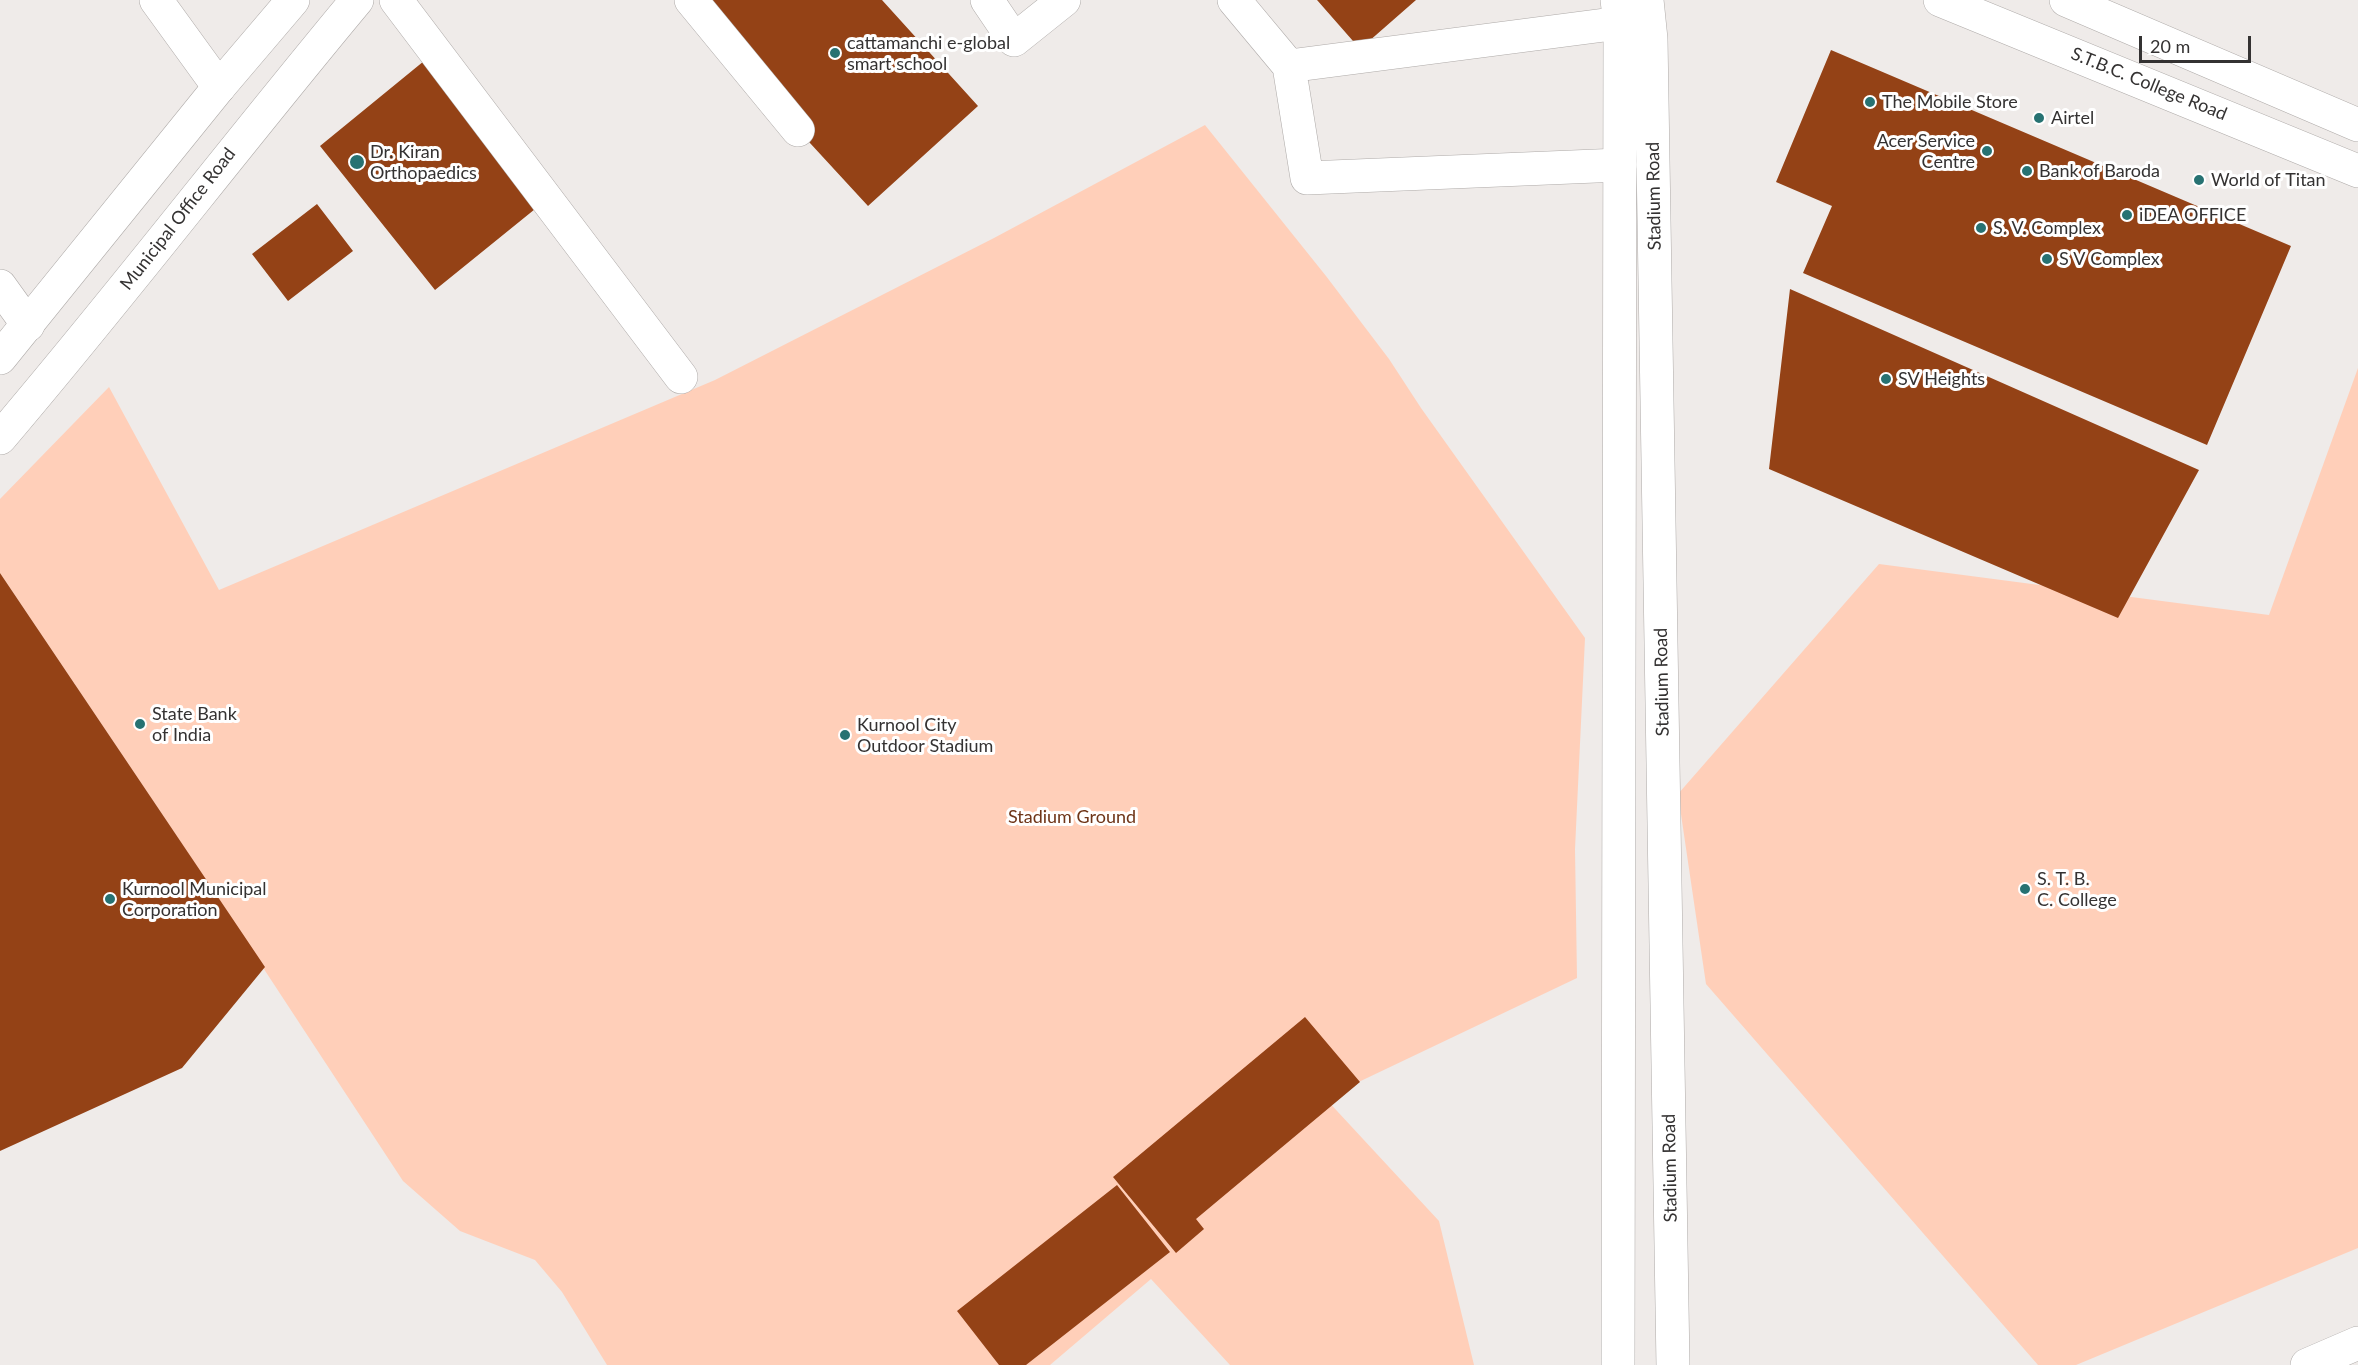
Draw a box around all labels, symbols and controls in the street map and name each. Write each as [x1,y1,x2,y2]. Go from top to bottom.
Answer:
scale bar [2142,24,2254,62]
place label: cattamanchi e-global smart school [847,32,1010,74]
text: 20 m [2150,35,2190,57]
street label: S.T.B.C. College Road [2068,43,2230,125]
marker: cattamanchi e-global smart school [828,46,842,60]
place label: The Mobile Store [1882,91,2018,113]
marker: The Mobile Store [1863,95,1877,109]
place label: Airtel [2051,107,2094,129]
marker: Airtel [2032,111,2046,125]
place label: Acer Service Centre [1877,130,1975,172]
place label: Dr. Kiran Orthopaedics [370,141,477,184]
street label: Stadium Road [1642,142,1666,250]
street label: Municipal Office Road [116,144,240,294]
marker: Acer Service Centre [1980,144,1994,158]
marker: Dr. Kiran Orthopaedics [348,153,366,171]
place label: Bank of Baroda [2039,160,2160,182]
marker: Bank of Baroda [2020,164,2034,178]
place label: World of Titan [2211,169,2326,191]
marker: World of Titan [2192,173,2206,187]
place label: iDEA OFFICE [2139,204,2246,226]
marker: iDEA OFFICE [2120,208,2134,222]
place label: S. V. Complex [1993,217,2101,239]
marker: S. V. Complex [1974,221,1988,235]
place label: S V Complex [2059,248,2160,270]
marker: S V Complex [2040,252,2054,266]
place label: SV Heights [1898,368,1985,390]
marker: SV Heights [1879,372,1893,386]
street label: Stadium Road [1650,628,1674,736]
place label: State Bank of India [152,703,237,746]
place label: Kurnool City Outdoor Stadium [857,714,993,756]
marker: State Bank of India [133,717,147,731]
marker: Kurnool City Outdoor Stadium [838,728,852,742]
park label: Stadium Ground [1008,806,1136,828]
place label: S. T. B. C. College [2037,868,2117,910]
place label: Kurnool Municipal Corporation [122,878,267,920]
marker: S. T. B. C. College [2018,882,2032,896]
marker: Kurnool Municipal Corporation [103,892,117,906]
street label: Stadium Road [1658,1114,1682,1222]

